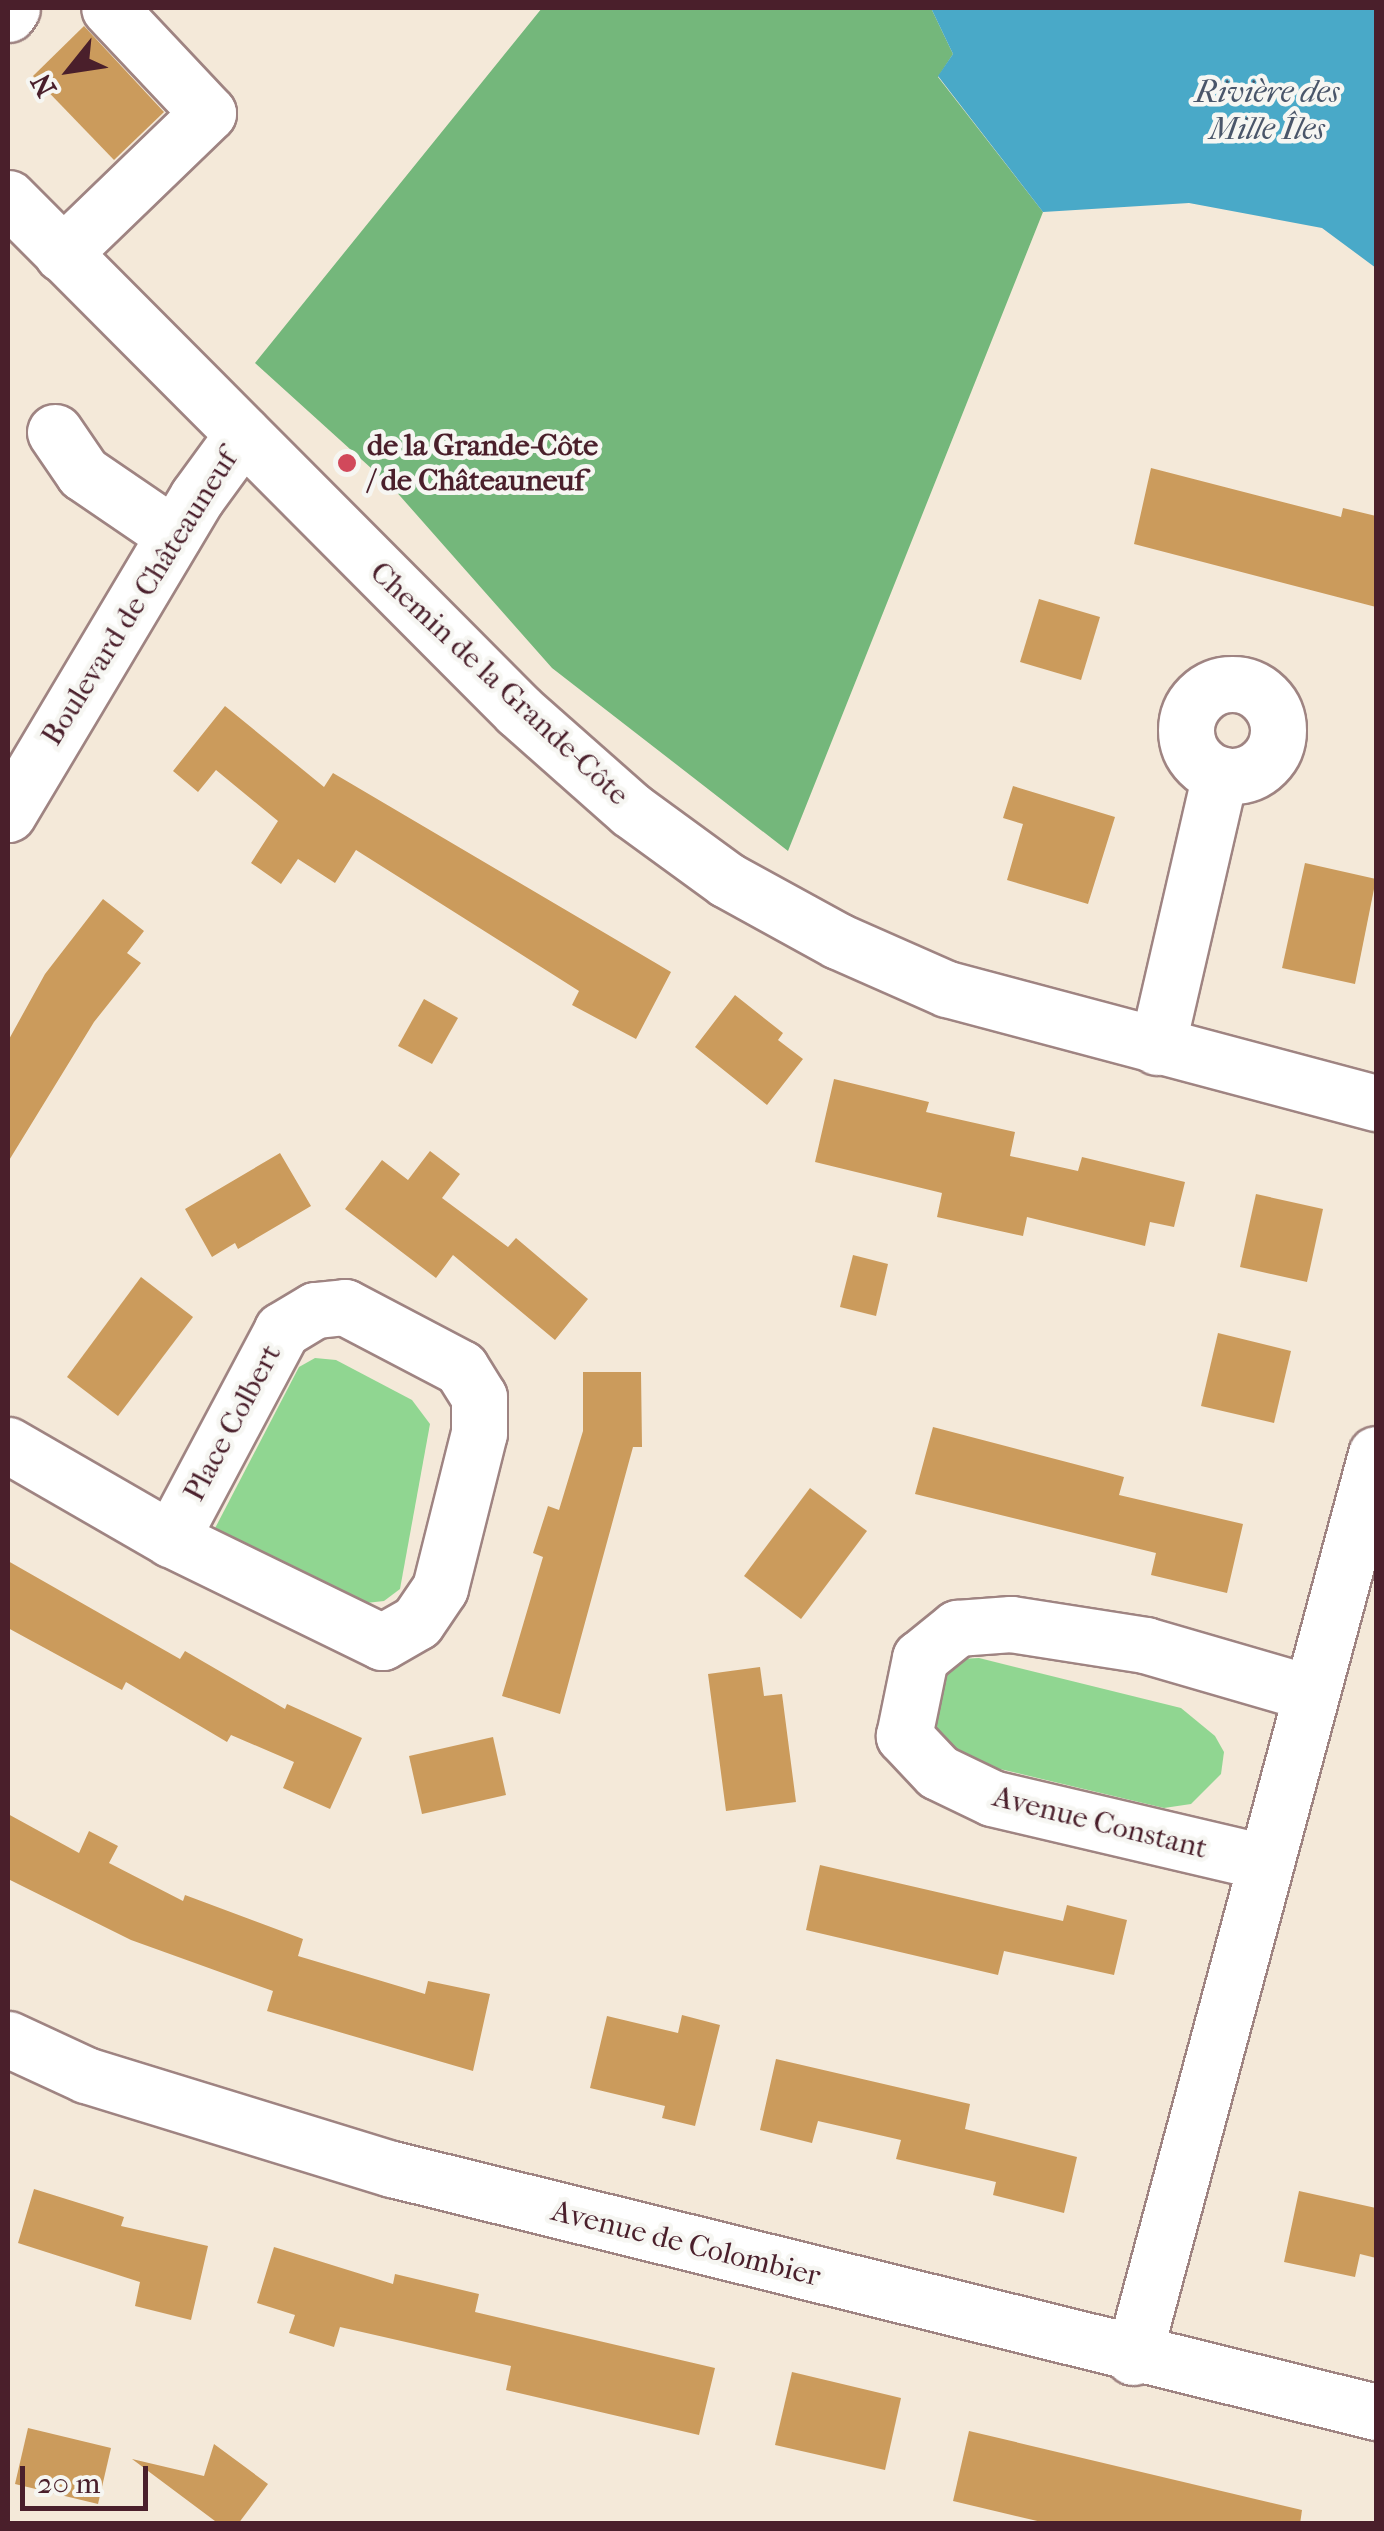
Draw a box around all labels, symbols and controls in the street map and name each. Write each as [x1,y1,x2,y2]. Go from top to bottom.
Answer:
north arrow [20,20,120,120]
text: N [24,68,63,103]
water label: Rivière des Mille Îles [1195,74,1339,149]
place label: de la Grande-Côte / de Châteauneuf [367,428,598,498]
street label: Boulevard de Châteauneuf [34,444,246,752]
marker: de la Grande-Côte / de Châteauneuf [336,452,358,474]
street label: Chemin de la Grande-Côte [362,555,636,813]
street label: Place Colbert [177,1339,289,1507]
street label: Avenue Constant [989,1779,1211,1867]
street label: Avenue de Colombier [548,2193,824,2295]
scale bar [25,2446,152,2508]
text: 20 m [37,2466,100,2501]

